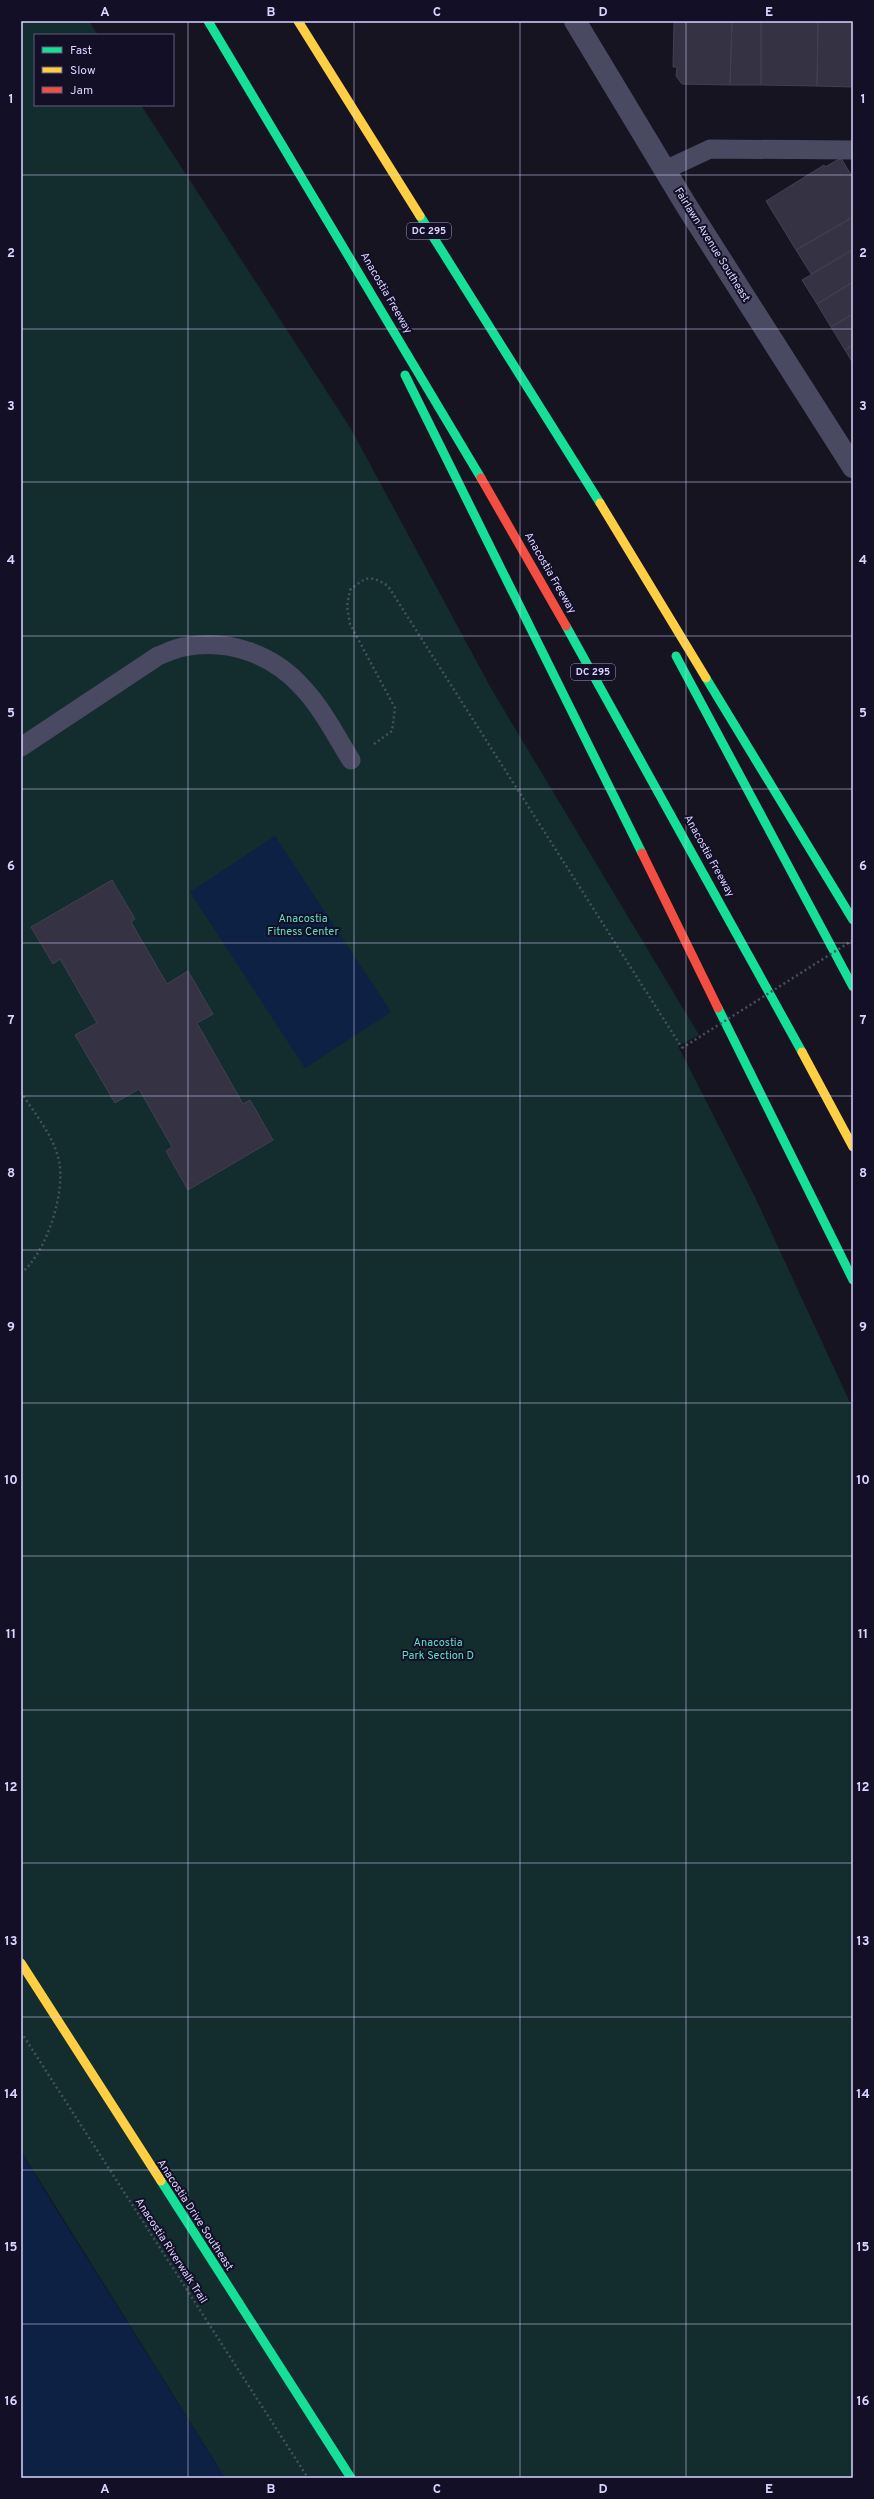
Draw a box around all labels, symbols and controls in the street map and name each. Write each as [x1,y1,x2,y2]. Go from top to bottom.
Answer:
text: A [100,5,110,21]
text: B [267,5,276,21]
text: C [433,5,441,21]
text: D [598,5,608,21]
text: E [765,5,773,21]
legend [34,34,174,106]
text: Fast [70,43,92,59]
text: Slow [70,63,96,79]
text: Jam [70,83,93,99]
text: 1 [8,92,14,108]
text: 1 [860,92,866,108]
street label: Fairlawn Avenue Southeast [671,185,753,305]
road number: DC 295 [407,223,451,239]
text: 2 [7,246,15,262]
text: 2 [859,246,867,262]
street label: Anacostia Freeway [357,250,415,337]
text: 3 [7,399,15,415]
text: 3 [859,399,867,415]
street label: Anacostia Freeway [521,530,579,617]
text: 4 [7,553,15,569]
text: 4 [859,553,867,569]
road number: DC 295 [571,664,615,680]
text: 5 [7,706,15,722]
text: 5 [859,706,867,722]
street label: Anacostia Freeway [681,812,738,900]
text: 6 [7,859,15,875]
text: 6 [859,859,867,875]
park label: Anacostia Fitness Center [267,912,339,939]
text: 7 [8,1013,15,1029]
text: 7 [860,1013,867,1029]
text: 8 [7,1166,15,1182]
text: 8 [859,1166,867,1182]
text: 9 [7,1320,15,1336]
text: 9 [859,1320,867,1336]
text: 10 [4,1473,18,1489]
text: 10 [856,1473,870,1489]
text: 11 [6,1627,16,1643]
text: 11 [858,1627,868,1643]
park label: Anacostia Park Section D [402,1636,474,1663]
text: 12 [4,1780,18,1796]
text: 12 [856,1780,870,1796]
text: 13 [5,1934,18,1950]
text: 13 [857,1934,870,1950]
text: 14 [4,2087,18,2103]
text: 14 [856,2087,870,2103]
street label: Anacostia Drive Southeast [154,2157,236,2273]
street label: Anacostia Riverwalk Trail [132,2196,210,2306]
text: 15 [4,2240,18,2256]
text: 15 [856,2240,870,2256]
text: 16 [4,2394,18,2410]
text: 16 [856,2394,870,2410]
text: A [100,2482,110,2498]
text: B [267,2482,276,2498]
text: C [433,2482,441,2498]
text: D [598,2482,608,2498]
text: E [765,2482,773,2498]

